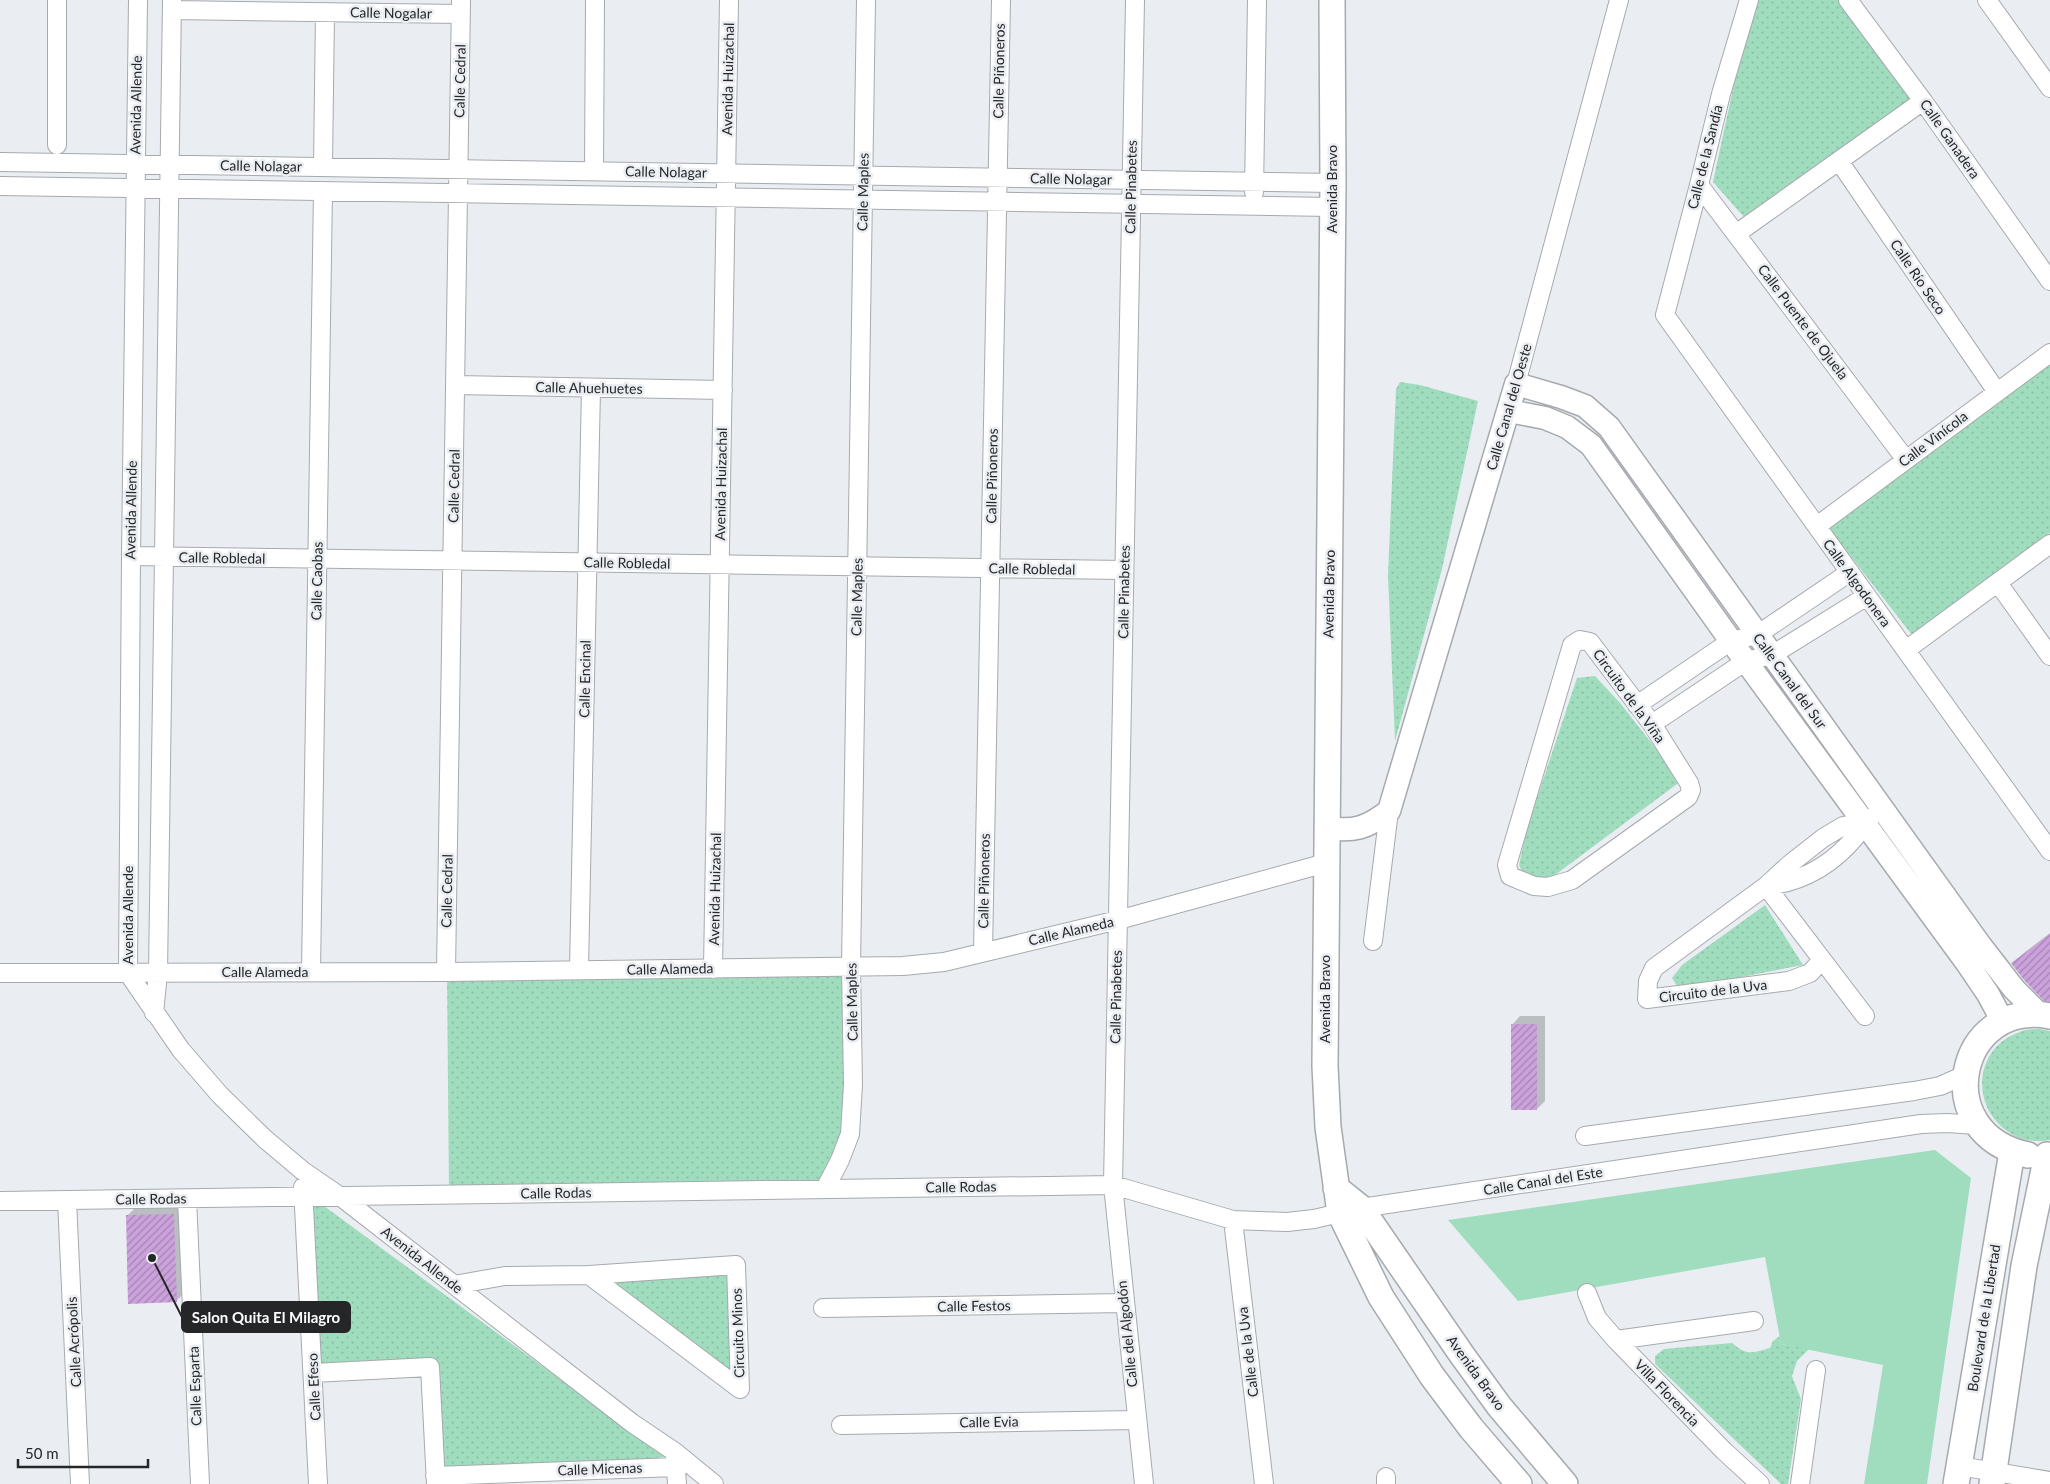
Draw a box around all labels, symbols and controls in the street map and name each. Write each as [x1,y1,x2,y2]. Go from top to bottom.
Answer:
street label: Calle Nogalar [350,3,432,22]
street label: Avenida Huizachal [718,23,737,135]
street label: Calle Piñoneros [989,23,1008,119]
street label: Calle Cedral [450,44,469,118]
street label: Avenida Allende [126,55,145,155]
street label: Calle Ganadera [1917,96,1984,182]
street label: Calle de la Sandía [1683,103,1726,211]
street label: Calle Pinabetes [1121,140,1140,234]
street label: Avenida Bravo [1323,145,1340,233]
street label: Calle Maples [853,153,872,231]
street label: Calle Nolagar [220,156,302,175]
street label: Calle Nolagar [625,162,707,181]
street label: Calle Nolagar [1030,169,1112,188]
street label: Calle Río Seco [1887,236,1950,318]
street label: Calle Puente de Ojuela [1755,261,1852,383]
street label: Calle Canal del Oeste [1482,342,1535,472]
street label: Calle Ahuehuetes [535,378,643,397]
street label: Calle Vinícola [1895,407,1971,470]
street label: Avenida Huizachal [711,428,730,540]
street label: Calle Piñoneros [982,428,1001,524]
street label: Calle Cedral [444,449,463,523]
street label: Avenida Allende [121,460,140,560]
street label: Calle Algodonera [1820,536,1895,630]
street label: Calle Caobas [307,541,326,621]
street label: Calle Pinabetes [1114,545,1133,639]
street label: Calle Robledal [178,548,266,567]
street label: Avenida Bravo [1319,550,1338,638]
street label: Calle Robledal [583,553,671,572]
street label: Calle Maples [847,558,866,636]
street label: Calle Robledal [988,559,1076,578]
street label: Calle Canal del Sur [1750,629,1831,732]
street label: Calle Encinal [575,640,594,718]
street label: Circuito de la Viña [1590,646,1669,746]
street label: Avenida Huizachal [705,833,724,945]
street label: Calle Piñoneros [974,833,993,929]
street label: Calle Cedral [437,854,456,928]
street label: Avenida Allende [119,866,136,964]
street label: Calle Alameda [1027,912,1115,949]
street label: Calle Pinabetes [1106,950,1125,1044]
street label: Avenida Bravo [1316,955,1333,1043]
street label: Calle Alameda [626,959,714,978]
street label: Calle Alameda [222,963,308,980]
street label: Calle Maples [842,963,861,1041]
street label: Circuito de la Uva [1658,975,1768,1006]
street label: Calle Canal del Este [1482,1163,1604,1198]
street label: Calle Rodas [925,1177,997,1196]
street label: Calle Rodas [520,1183,592,1202]
street label: Calle Rodas [115,1189,187,1208]
street label: Avenida Allende [378,1222,467,1297]
street label: Boulevard de la Libertad [1963,1243,2004,1393]
street label: Calle del Algodón [1112,1280,1141,1388]
street label: Circuito Minos [727,1288,748,1378]
street label: Calle Acrópolis [63,1296,84,1388]
street label: Calle Festos [937,1296,1011,1315]
callout: Salon Quita El Milagro [182,1302,350,1332]
street label: Calle de la Uva [1234,1306,1261,1398]
text: Salon Quita El Milagro [192,1308,341,1326]
street label: Avenida Bravo [1443,1332,1509,1414]
street label: Calle Esparta [185,1346,204,1426]
street label: Calle Efeso [303,1353,324,1421]
street label: Villa Florencia [1631,1356,1703,1430]
street label: Calle Evia [959,1412,1019,1431]
scale bar [18,1436,148,1468]
text: 50 m [25,1444,59,1462]
street label: Calle Micenas [557,1459,643,1478]

